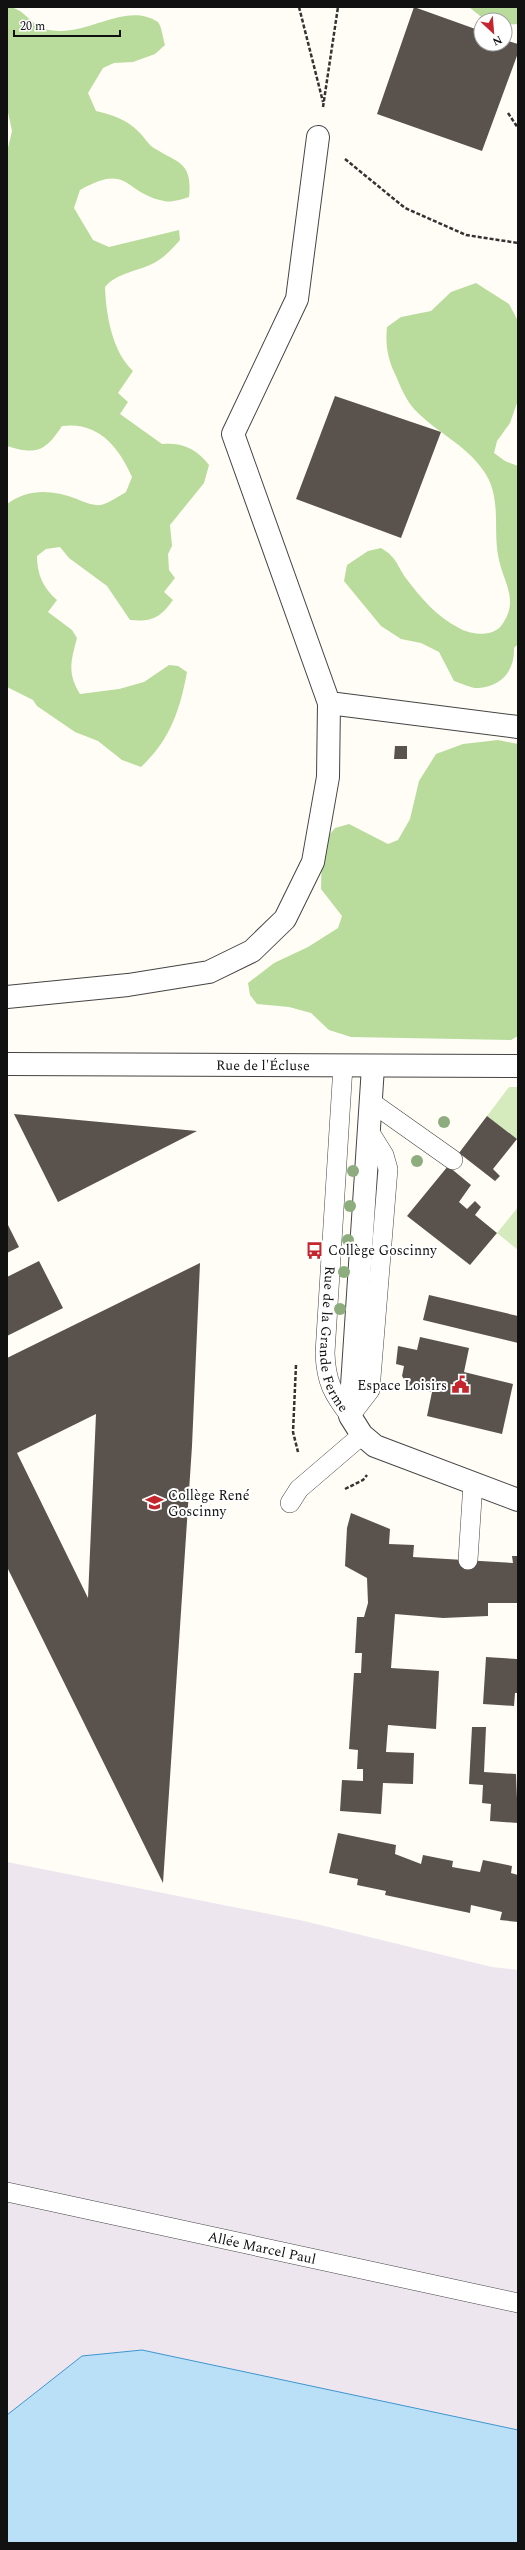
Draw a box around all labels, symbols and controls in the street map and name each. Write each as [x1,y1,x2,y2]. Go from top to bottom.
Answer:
scale bar [14,12,120,38]
north arrow [473,12,513,52]
text: 20 m [20,17,45,36]
text: N [489,31,505,50]
street label: Rue de l'Écluse [216,1054,310,1076]
bus stop icon: Collège Goscinny [305,1240,325,1260]
place label: Collège Goscinny [328,1240,438,1261]
street label: Rue de la Grande Ferme [314,1265,354,1416]
place label: Espace Loisirs [357,1375,447,1396]
public building icon: Espace Loisirs [450,1375,470,1395]
place label: Collège René Goscinny [168,1485,250,1522]
school or university icon: Collège René Goscinny [145,1493,165,1513]
street label: Allée Marcel Paul [206,2225,318,2269]

